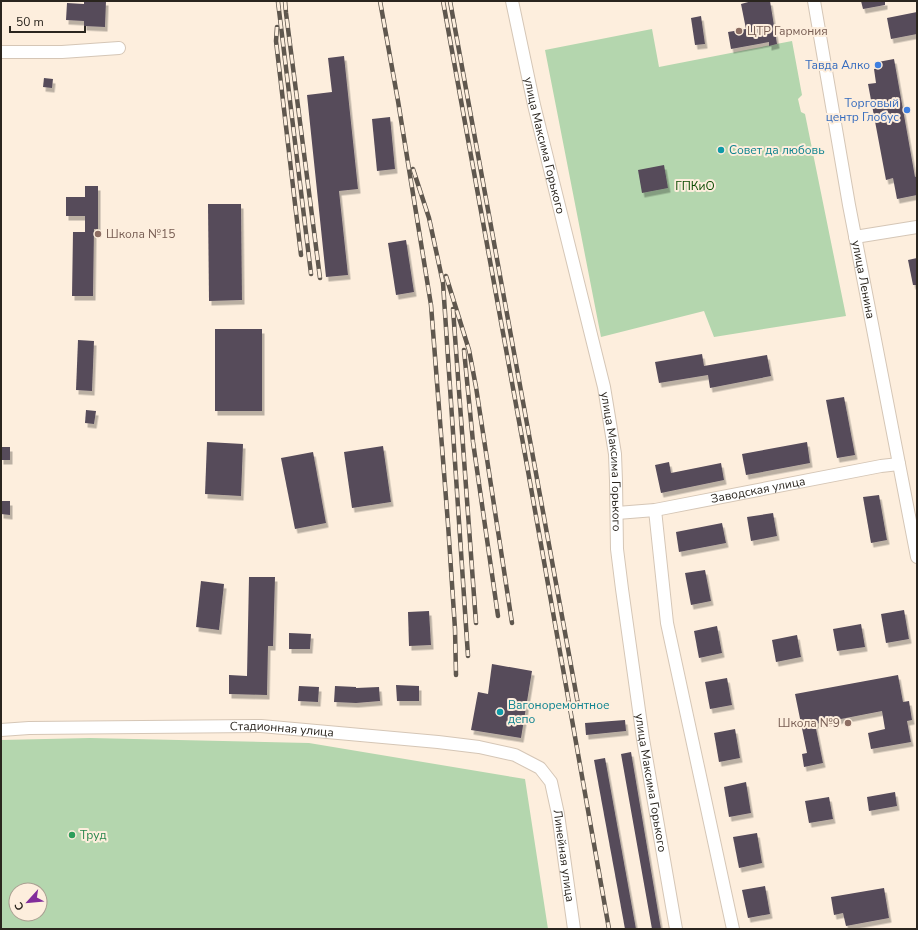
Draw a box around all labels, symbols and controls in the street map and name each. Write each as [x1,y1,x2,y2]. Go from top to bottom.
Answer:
scale bar [10,8,85,34]
text: 50 m [16,14,44,30]
place label: ЦТР Гармония [747,23,828,39]
marker: ЦТР Гармония [734,26,744,36]
place label: Тавда Алко [805,57,870,73]
marker: Тавда Алко [873,60,883,70]
street label: улица Максима Горького [520,75,569,216]
place label: Торговый центр Глобус [826,95,899,125]
marker: Торговый центр Глобус [902,105,912,115]
place label: Совет да любовь [729,142,825,158]
marker: Совет да любовь [716,145,726,155]
park label: ГПКиО [675,178,715,194]
place label: Школа №15 [106,226,175,242]
marker: Школа №15 [93,229,103,239]
street label: улица Ленина [848,239,879,320]
street label: улица Максима Горького [597,391,625,532]
street label: Заводская улица [709,473,807,507]
place label: Вагоноремонтное депо [508,697,609,727]
marker: Вагоноремонтное депо [495,707,505,717]
street label: улица Максима Горького [632,712,671,854]
place label: Школа №9 [778,715,840,731]
street label: Стадионная улица [230,718,335,741]
marker: Школа №9 [843,718,853,728]
street label: Линейная улица [549,809,578,903]
place label: Труд [80,827,107,843]
marker: Труд [67,830,77,840]
north arrow [8,882,48,922]
text: С [11,899,28,913]

